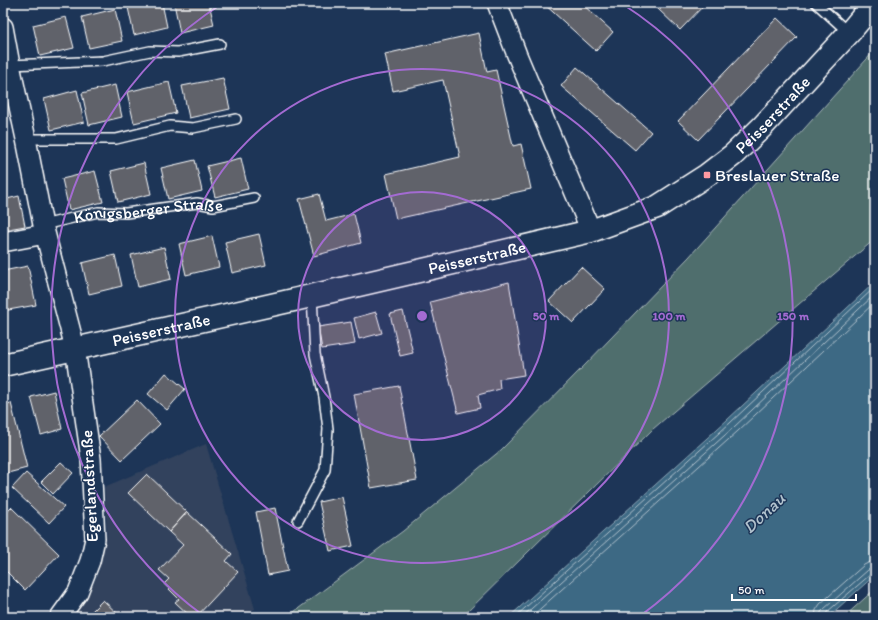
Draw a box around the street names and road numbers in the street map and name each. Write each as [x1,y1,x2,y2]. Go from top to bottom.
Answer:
street label: Peisserstraße [731,72,814,158]
street label: Königsberger Straße [72,193,225,227]
street label: Peisserstraße [426,236,528,278]
street label: Peisserstraße [110,309,212,350]
street label: Egerlandstraße [76,429,102,543]

